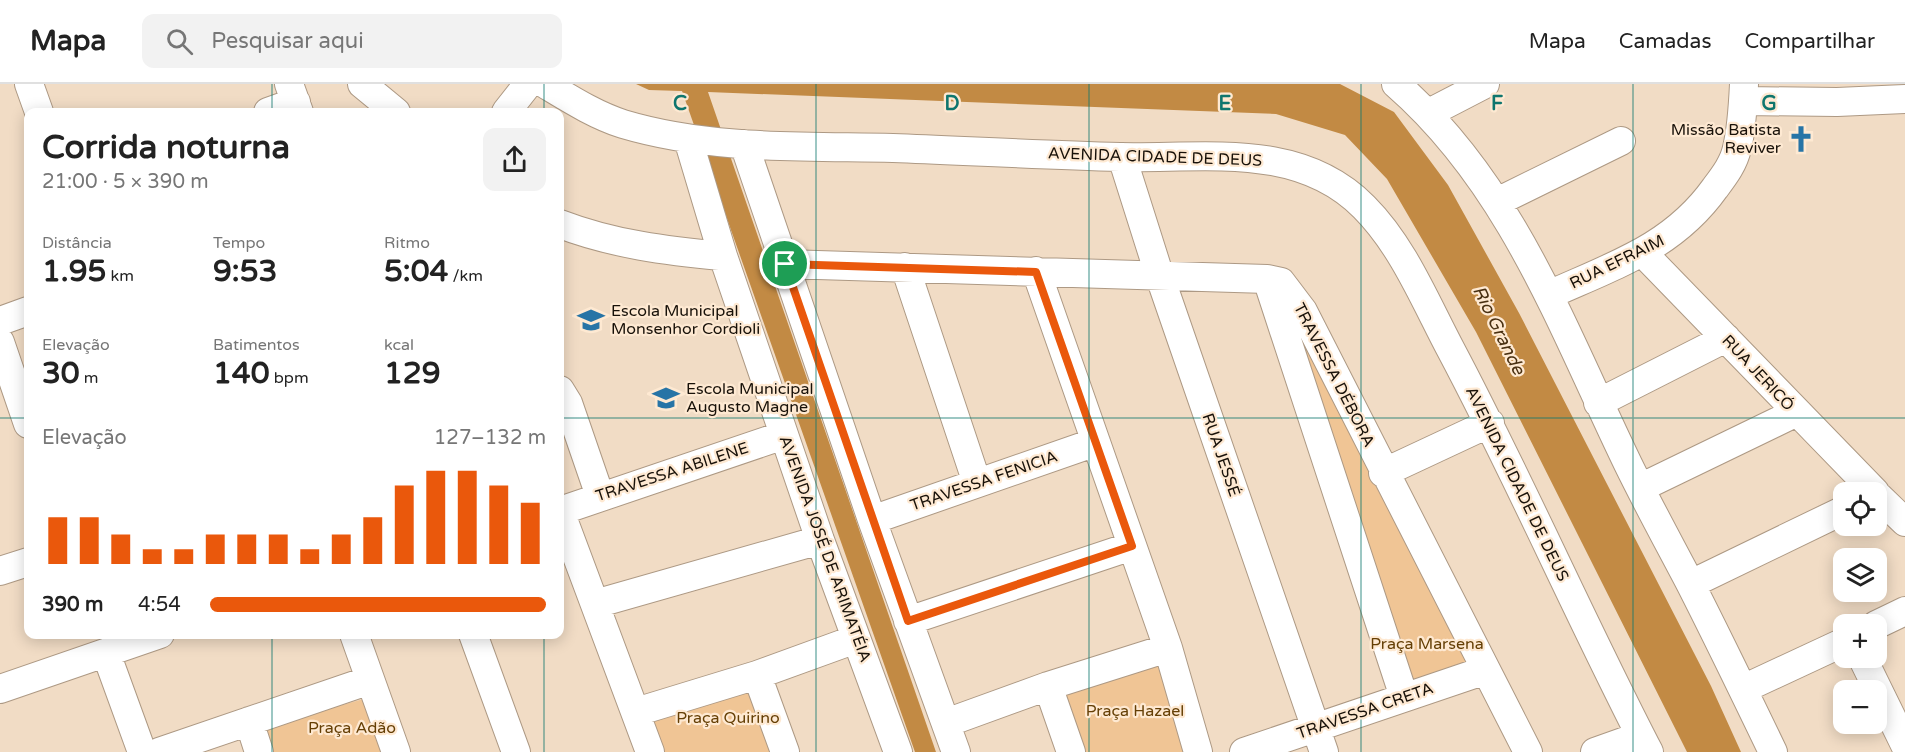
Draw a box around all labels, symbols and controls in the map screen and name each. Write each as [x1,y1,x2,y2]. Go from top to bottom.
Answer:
search box [142,14,562,68]
text: Mapa [30,24,106,58]
icon: search [163,25,196,58]
text: Pesquisar aqui [211,28,364,54]
text: Mapa [1529,29,1586,54]
text: Camadas [1619,29,1711,54]
text: Compartilhar [1744,29,1875,54]
text: C [673,92,687,116]
text: D [944,92,960,116]
text: E [1219,92,1232,116]
text: F [1491,92,1503,116]
text: G [1761,92,1777,116]
place label: Missão Batista Reviver [1671,120,1782,158]
church icon: Missão Batista Reviver [1786,124,1816,154]
text: Corrida noturna [42,128,290,167]
button: share [483,128,546,191]
street label: AVENIDA CIDADE DE DEUS [1048,143,1263,171]
text: 21:00 · 5 × 390 m [42,170,209,194]
street label: RUA EFRAIM [1567,231,1667,293]
text: Distância [42,233,112,253]
text: Tempo [213,233,265,253]
text: Ritmo [384,233,430,253]
pin [759,238,810,289]
icon: arrive [768,247,801,280]
text: 1.95 [42,253,106,290]
text: 9:53 [213,253,277,290]
text: 5:04 [384,253,448,290]
text: km [106,266,134,286]
text: /km [448,266,483,286]
water label: Rio Grande [1468,282,1530,379]
street label: TRAVESSA DÉBORA [1289,300,1379,450]
place label: Escola Municipal Monsenhor Cordioli [611,301,760,339]
school or university icon: Escola Municipal Monsenhor Cordioli [576,305,606,335]
street label: RUA JERICÓ [1718,331,1798,415]
text: Elevação [42,335,110,355]
text: Batimentos [213,335,300,355]
text: kcal [384,335,414,355]
text: 30 [42,355,80,392]
text: 140 [213,355,270,392]
text: 129 [384,355,441,392]
text: m [80,368,99,388]
text: bpm [270,368,309,388]
place label: Escola Municipal Augusto Magne [686,379,813,417]
school or university icon: Escola Municipal Augusto Magne [651,383,681,413]
street label: AVENIDA CIDADE DE DEUS [1461,383,1573,585]
street label: RUA JESSÉ [1197,411,1245,499]
text: Elevação [42,426,127,450]
text: 127–132 m [434,426,546,450]
street label: AVENIDA JOSÉ DE ARIMATÉIA [775,433,875,665]
street label: TRAVESSA ABILENE [593,438,751,506]
street label: TRAVESSA FENICIA [908,446,1060,516]
map controls [1833,482,1887,734]
button: locate [1833,482,1887,536]
button: layers [1833,548,1887,602]
text: 390 m [42,593,103,617]
text: 4:54 [138,593,181,617]
button: + [1833,614,1887,668]
park label: Praça Marsena [1370,634,1484,654]
street label: TRAVESSA CRETA [1294,678,1436,744]
button: − [1833,680,1887,734]
park label: Praça Hazael [1086,701,1184,721]
park label: Praça Quirino [676,708,780,728]
park label: Praça Adão [308,718,396,738]

